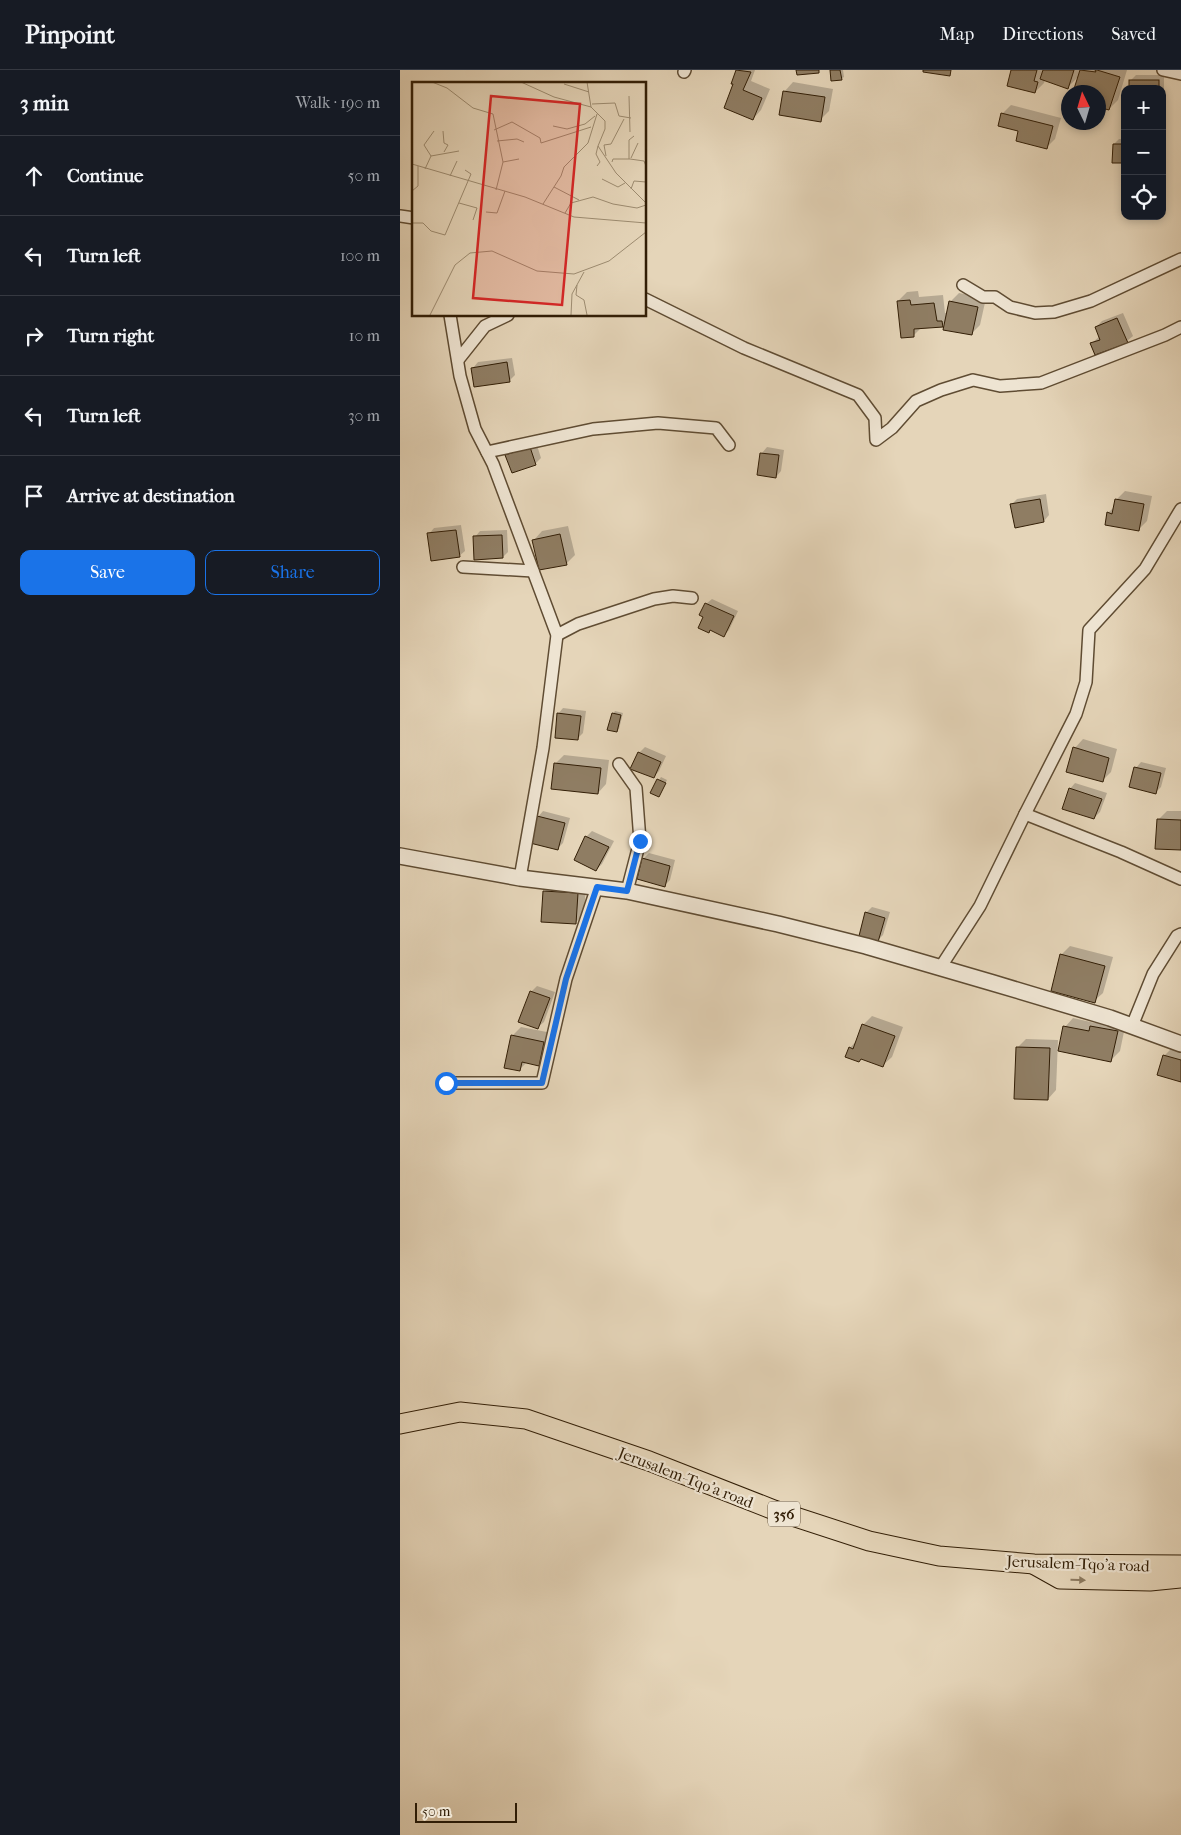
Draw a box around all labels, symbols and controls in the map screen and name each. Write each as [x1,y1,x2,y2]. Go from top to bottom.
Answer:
text: Pinpoint [25,21,115,49]
text: Map [940,24,974,45]
text: Directions [1002,24,1083,45]
text: Saved [1111,24,1156,45]
inset map [412,82,646,316]
north arrow [1061,85,1106,130]
map controls [1121,85,1166,220]
button: + [1121,85,1166,130]
text: 3 min [20,91,69,115]
text: Walk · 190 m [296,93,380,112]
button: − [1121,130,1166,175]
icon: ahead [20,162,48,190]
text: Continue [67,165,143,187]
text: 50 m [348,166,380,185]
button: locate [1121,175,1166,220]
icon: left [20,242,48,270]
text: Turn left [67,245,141,267]
text: 100 m [340,246,380,265]
icon: right [20,322,48,350]
text: Turn right [67,325,154,347]
text: 10 m [349,326,380,345]
icon: left [20,402,48,430]
text: Turn left [67,405,141,427]
text: 30 m [348,406,380,425]
icon: arrive [20,482,48,510]
text: Arrive at destination [67,485,235,507]
button: Save [20,550,195,595]
button: Share [205,550,380,595]
route end [629,830,652,853]
route start [435,1072,458,1095]
street label: Jerusalem-Tqo'a road [614,1442,756,1512]
road number: 356 [768,1502,800,1526]
street label: Jerusalem-Tqo'a road [1004,1551,1150,1576]
one-way arrow [1071,1576,1087,1584]
scale bar [415,1800,518,1823]
text: 50 m [422,1803,450,1820]

